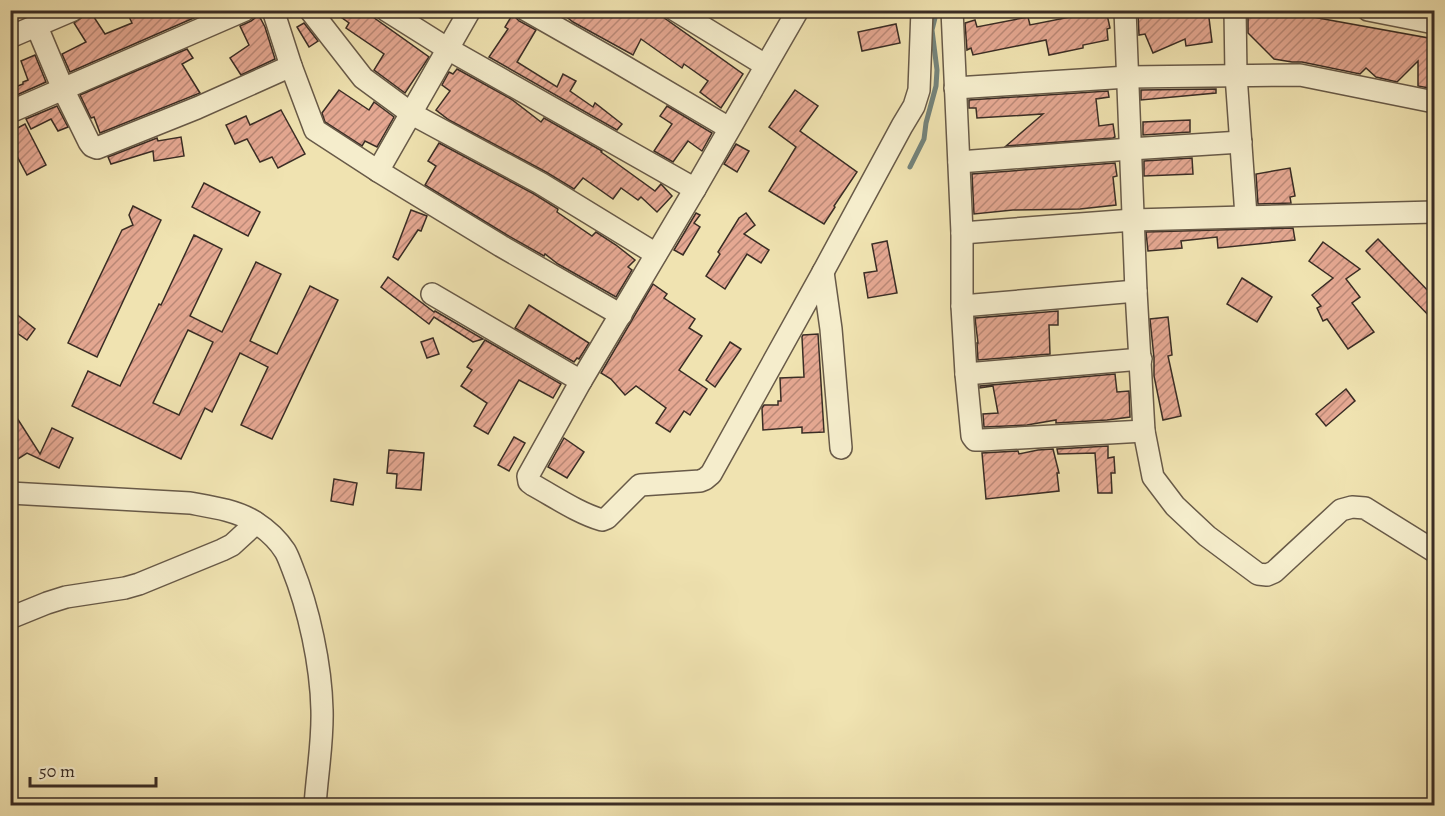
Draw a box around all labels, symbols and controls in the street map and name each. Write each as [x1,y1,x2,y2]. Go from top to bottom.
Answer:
scale bar [30,750,156,788]
text: 50 m [39,759,75,783]

